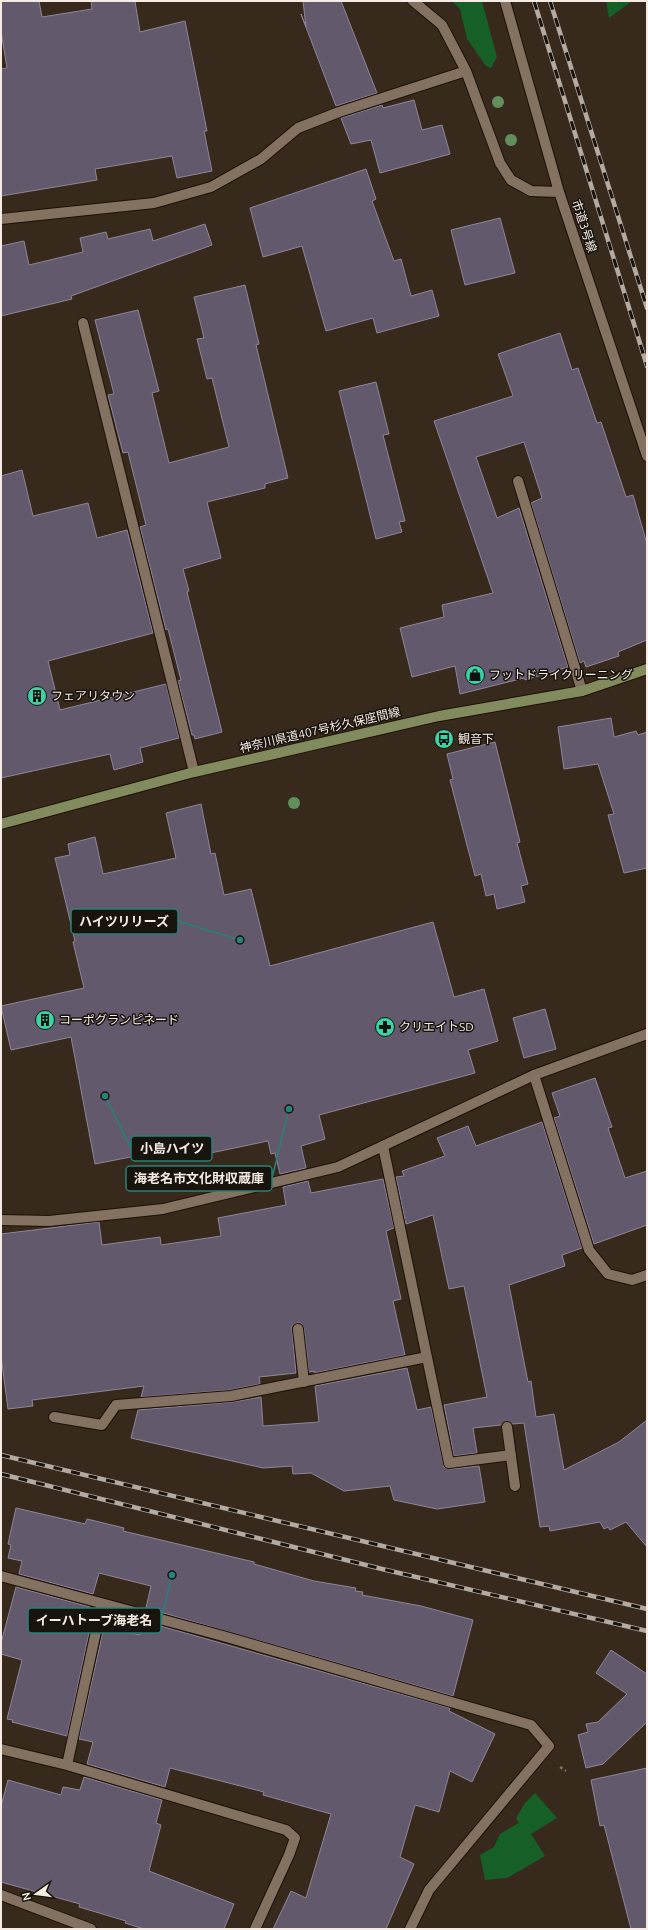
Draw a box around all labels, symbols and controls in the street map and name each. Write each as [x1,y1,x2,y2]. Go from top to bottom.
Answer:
street label: 市道3号線 [570,198,599,254]
shop icon: フットドライクリーニング [464,664,486,686]
place label: フットドライクリーニング [489,668,633,681]
building icon: フェアリタウン [26,685,48,707]
place label: フェアリタウン [51,689,135,702]
street label: 神奈川県道407号杉久保座間線 [238,705,401,754]
bus stop icon: 観音下 [433,728,455,750]
place label: 観音下 [458,732,494,745]
callout: ハイツリリーズ [71,909,178,934]
text: ハイツリリーズ [79,914,169,928]
building icon: コーポグランピネード [34,1009,56,1031]
place label: コーポグランピネード [59,1013,179,1026]
pharmacy icon: クリエイトSD [374,1016,396,1038]
place label: クリエイトSD [399,1020,474,1033]
callout: 小島ハイツ [131,1136,212,1161]
text: 小島ハイツ [140,1141,204,1155]
callout: 海老名市文化財収蔵庫 [126,1166,272,1191]
text: 海老名市文化財収蔵庫 [134,1171,264,1185]
callout: イーハトーブ海老名 [28,1608,161,1633]
text: イーハトーブ海老名 [36,1613,152,1627]
north arrow [16,1874,56,1914]
text: N [19,1891,33,1902]

